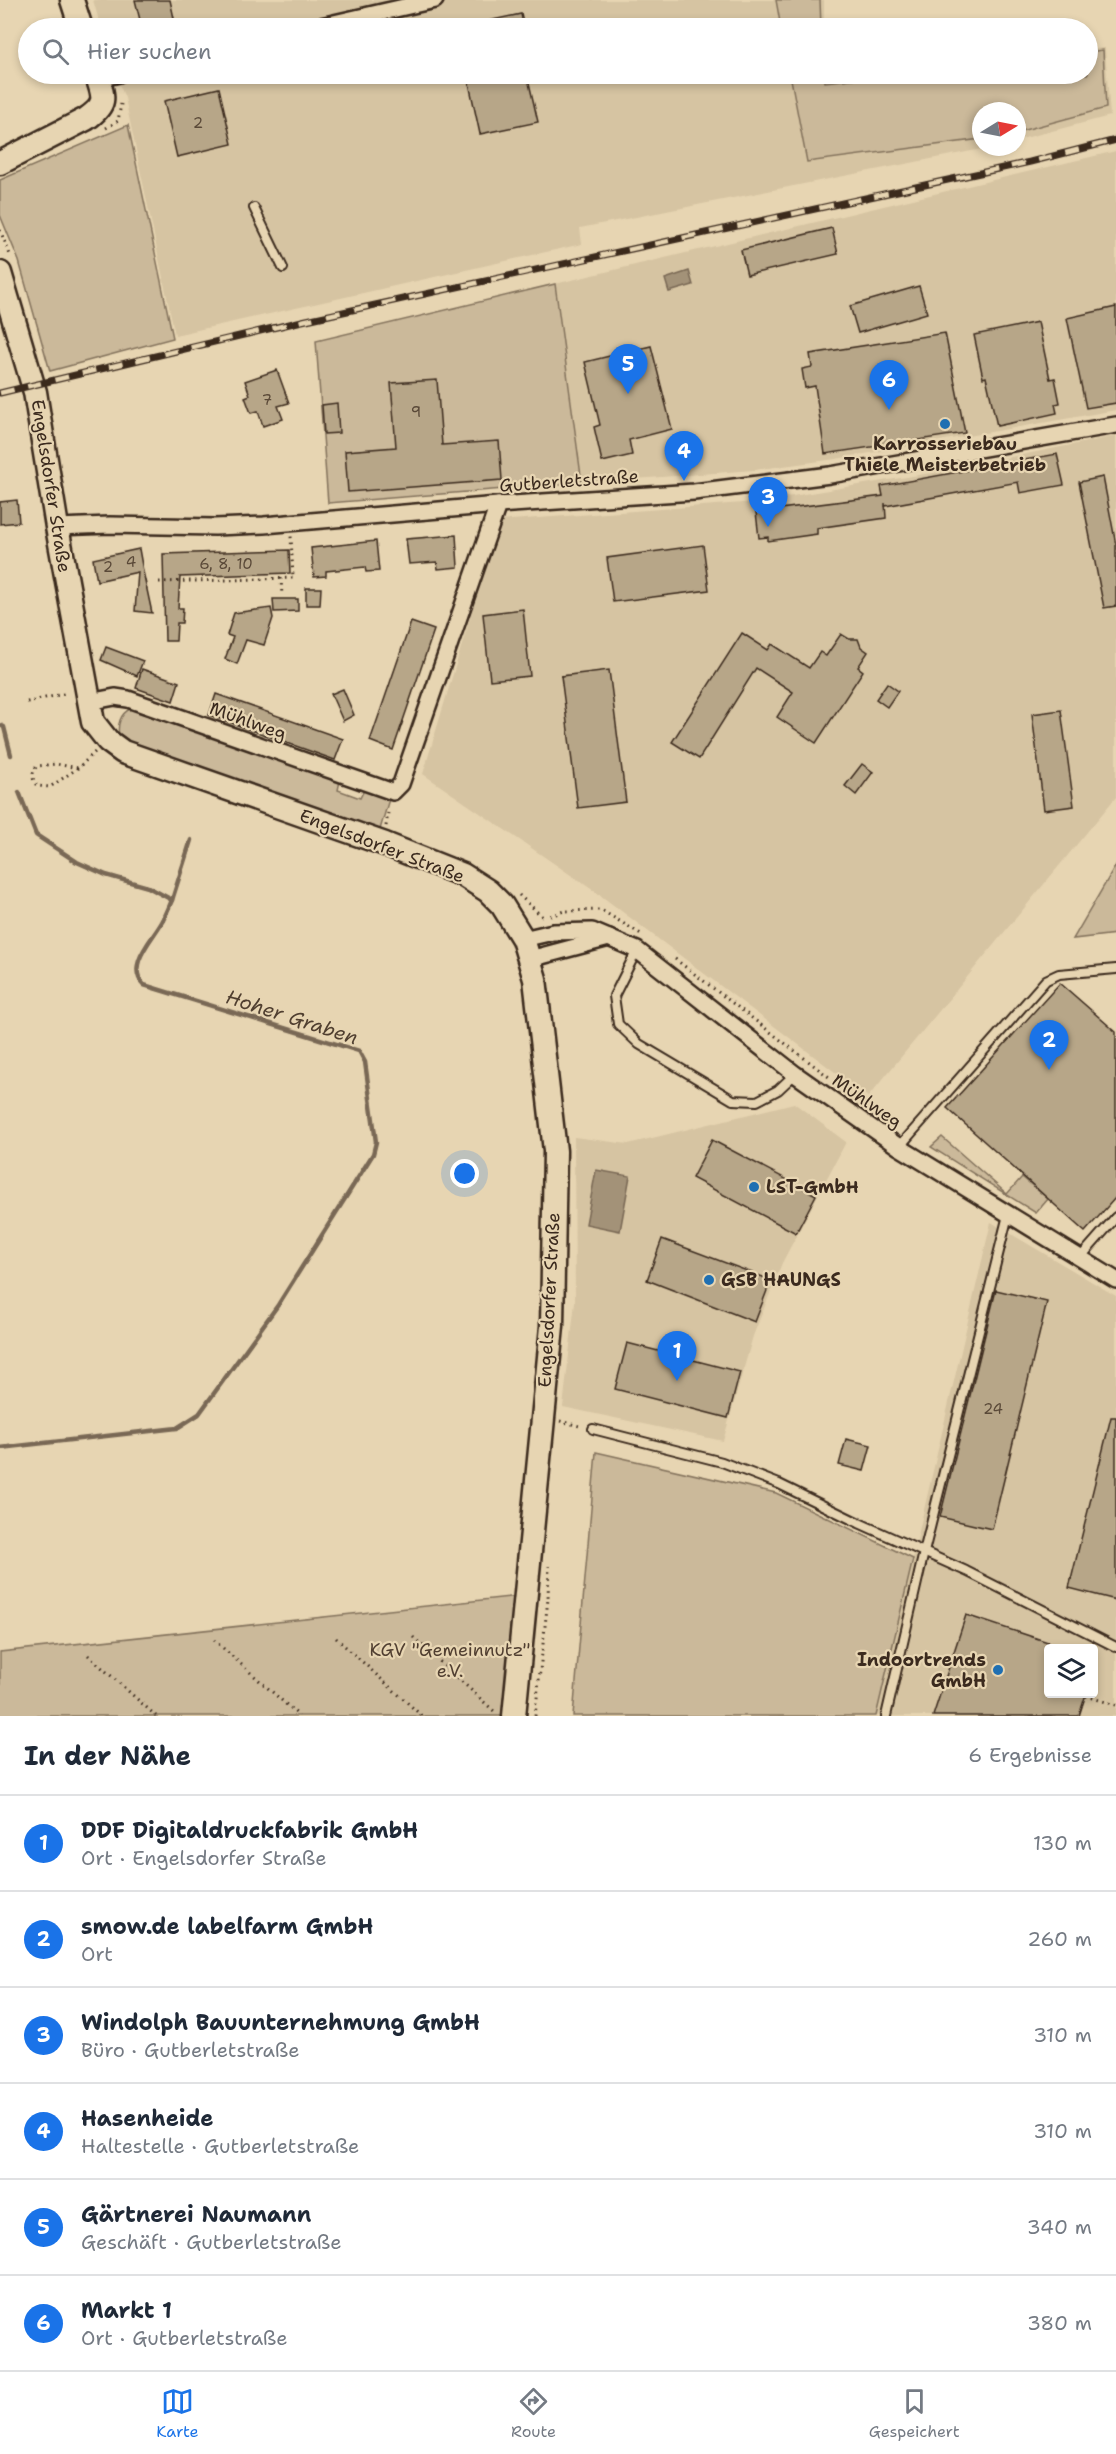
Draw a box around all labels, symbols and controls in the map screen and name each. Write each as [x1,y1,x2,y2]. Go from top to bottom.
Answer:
search box [18,18,1098,84]
icon: search [39,35,72,68]
text: Hier suchen [87,37,212,66]
north arrow [972,102,1026,156]
house number: 2 [193,113,203,133]
pin: 5 [608,344,648,394]
pin: 6 [870,360,908,410]
house number: 7 [262,390,272,410]
street label: Engelsdorfer Straße [25,398,77,574]
house number: 9 [411,402,421,422]
marker: Karrosseriebau Thiele Meisterbetrieb [938,417,952,431]
pin: 4 [664,432,704,481]
place label: Karrosseriebau Thiele Meisterbetrieb [844,432,1046,477]
street label: Gutberletstraße [498,464,640,498]
pin: 3 [748,478,788,527]
house number: 4 [126,552,136,572]
house number: 6, 8, 10 [199,554,253,574]
house number: 2 [103,557,113,577]
street label: Mühlweg [206,696,290,746]
street label: Engelsdorfer Straße [296,803,468,889]
water label: Hoher Graben [223,983,361,1051]
pin: 2 [1030,1020,1068,1070]
street label: Mühlweg [827,1068,907,1134]
your location [450,1159,479,1188]
place label: LST-GmbH [766,1175,859,1199]
marker: LST-GmbH [747,1180,761,1194]
street label: Engelsdorfer Straße [532,1212,566,1388]
place label: GSB HAUNGS [721,1268,841,1292]
marker: GSB HAUNGS [702,1273,716,1287]
pin: 1 [658,1332,696,1381]
house number: 24 [983,1399,1003,1419]
park label: KGV "Gemeinnutz" e.V. [370,1638,530,1683]
map controls [1044,1644,1098,1698]
button: layers [1044,1644,1098,1698]
place label: Indoortrends GmbH [857,1648,986,1693]
marker: Indoortrends GmbH [991,1663,1005,1677]
text: In der Nähe [24,1738,191,1773]
text: 6 Ergebnisse [968,1742,1092,1768]
text: DDF Digitaldruckfabrik GmbH [81,1816,418,1845]
text: 1 [39,1830,48,1856]
text: 130 m [1033,1830,1092,1856]
text: Ort · Engelsdorfer Straße [81,1845,327,1871]
text: smow.de labelfarm GmbH [81,1912,373,1941]
text: 2 [37,1926,51,1952]
text: 260 m [1027,1926,1092,1952]
text: Ort [81,1941,113,1967]
text: Windolph Bauunternehmung GmbH [81,2008,480,2037]
text: 3 [37,2022,51,2048]
text: 310 m [1033,2022,1092,2048]
text: Büro · Gutberletstraße [81,2037,299,2063]
text: Hasenheide [81,2104,214,2133]
text: 4 [37,2118,51,2144]
text: 310 m [1033,2118,1092,2144]
text: Haltestelle · Gutberletstraße [81,2133,359,2159]
text: Gärtnerei Naumann [81,2200,311,2229]
text: 5 [37,2214,50,2240]
text: 340 m [1027,2214,1092,2240]
text: Geschäft · Gutberletstraße [81,2229,342,2255]
text: Markt 1 [81,2296,172,2325]
text: 6 [37,2310,51,2336]
text: 380 m [1027,2310,1092,2336]
text: Ort · Gutberletstraße [81,2325,288,2351]
tab: Karte [156,2385,199,2442]
tab: Route [511,2385,556,2442]
tab: Gespeichert [869,2385,960,2442]

